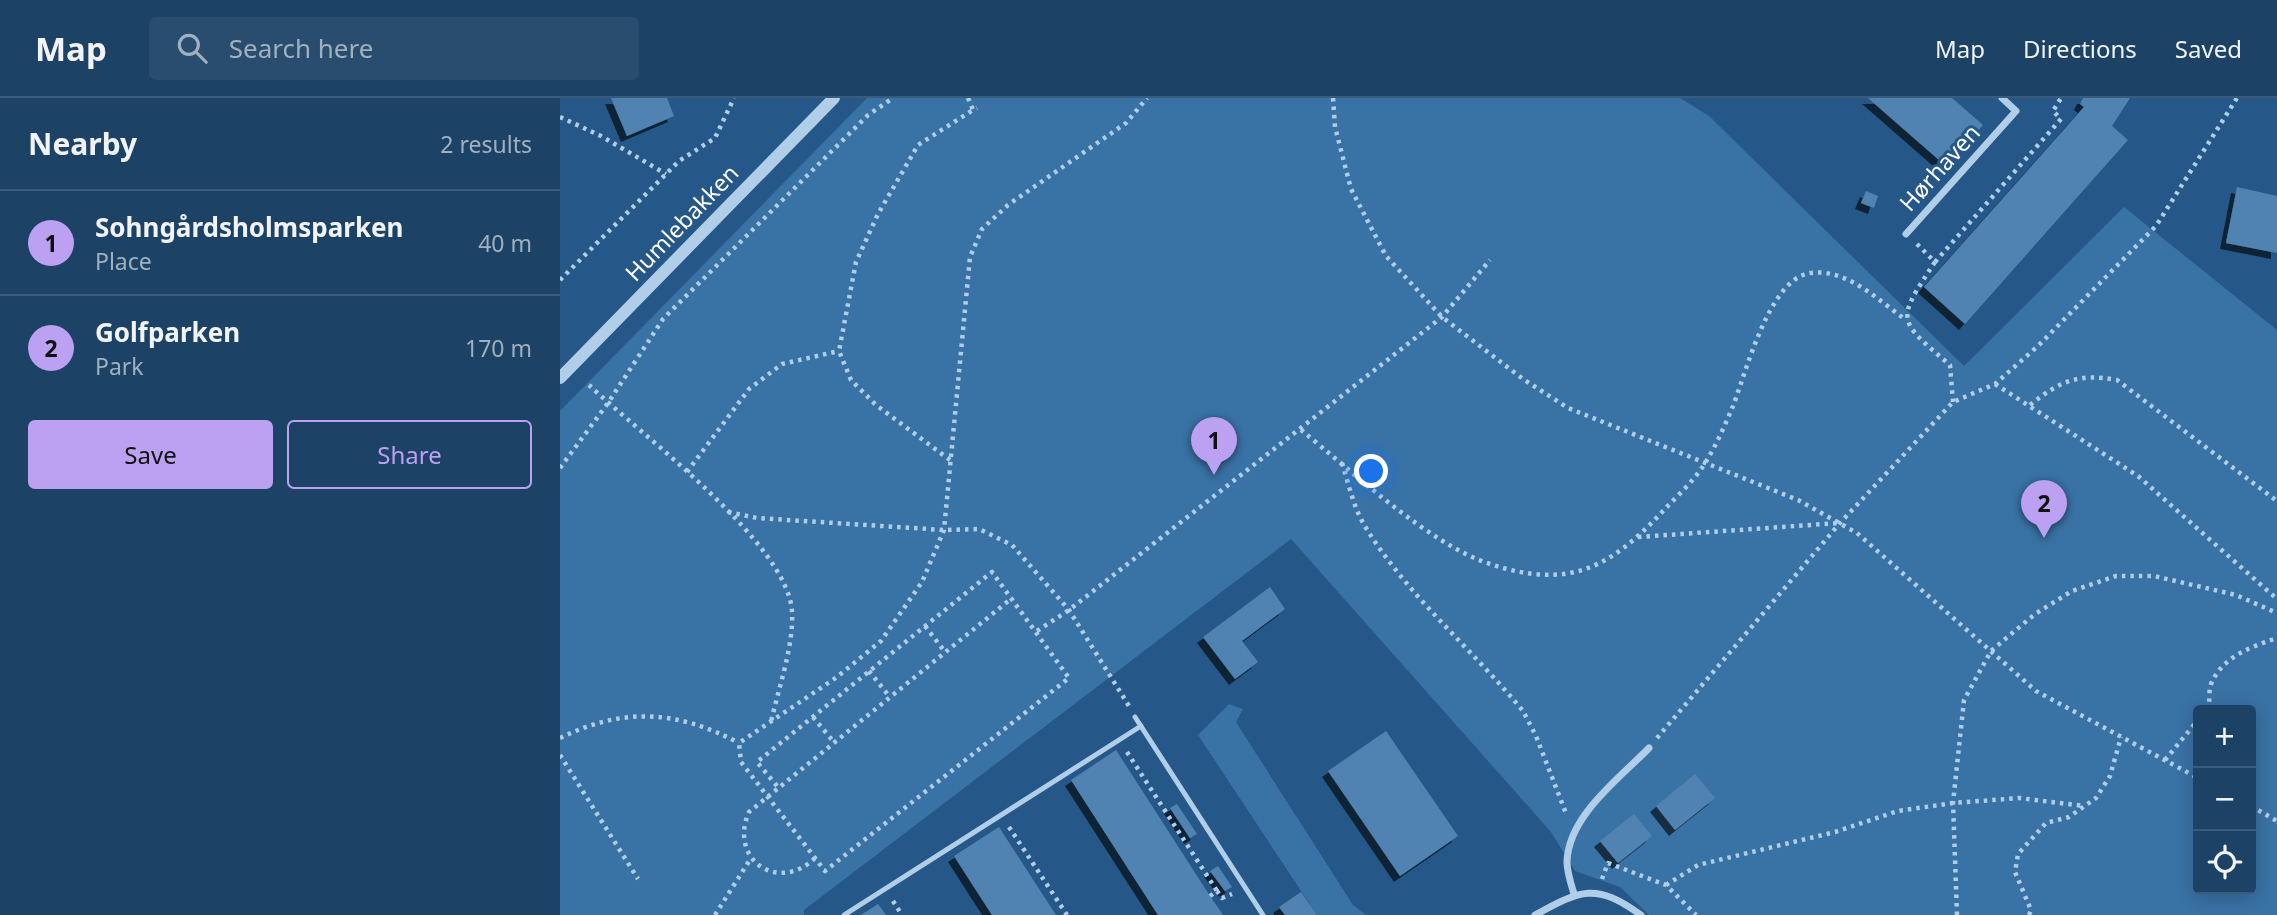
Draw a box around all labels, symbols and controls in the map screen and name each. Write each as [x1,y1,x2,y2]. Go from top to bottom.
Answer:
search box [149,17,639,80]
text: Map [35,26,107,71]
icon: search [173,29,211,67]
text: Search here [229,30,373,66]
text: Map [1935,32,1985,65]
text: Directions [2023,32,2137,65]
text: Saved [2175,32,2242,65]
street label: Hørhaven [1892,117,1987,218]
text: Nearby [28,123,137,164]
text: 2 results [440,128,532,160]
street label: Humlebakken [618,157,745,288]
text: Sohngårdsholmsparken [95,209,403,245]
text: 1 [44,227,58,259]
text: 40 m [478,227,532,259]
text: Place [95,245,152,277]
text: Golfparken [95,314,240,350]
text: 2 [44,332,58,364]
text: 170 m [465,332,532,364]
text: Park [95,350,144,382]
pin: 1 [1191,417,1237,475]
button: Save [28,420,273,489]
button: Share [287,420,532,489]
your location [1354,454,1388,488]
pin: 2 [2021,480,2067,538]
map controls [2193,705,2256,894]
button: + [2193,705,2256,768]
button: − [2193,768,2256,831]
button: locate [2193,831,2256,894]

